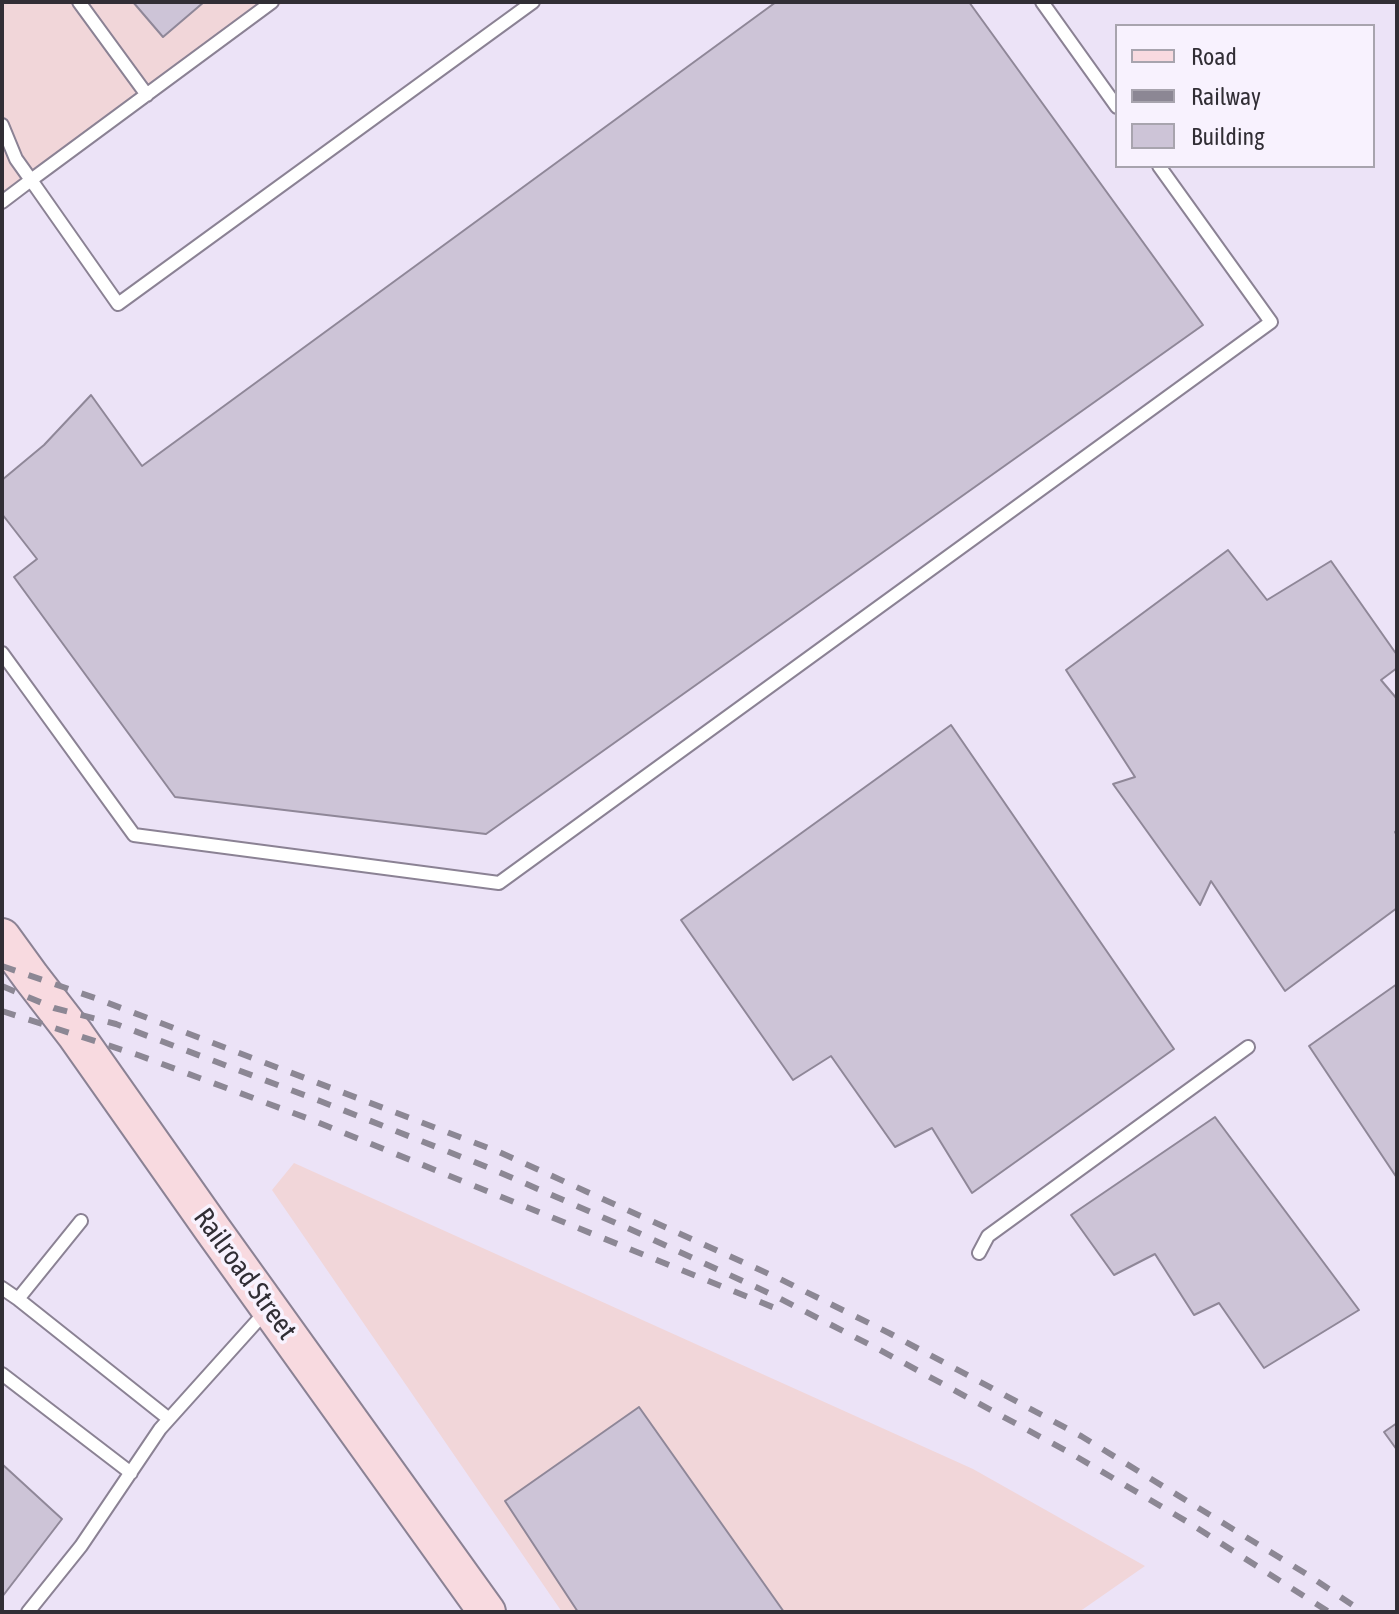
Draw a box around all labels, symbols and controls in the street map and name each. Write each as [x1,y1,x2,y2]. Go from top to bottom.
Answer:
legend [1115,24,1375,168]
text: Road [1191,43,1237,70]
text: Railway [1191,83,1261,110]
text: Building [1191,123,1264,150]
street label: Railroad Street [186,1202,304,1346]

